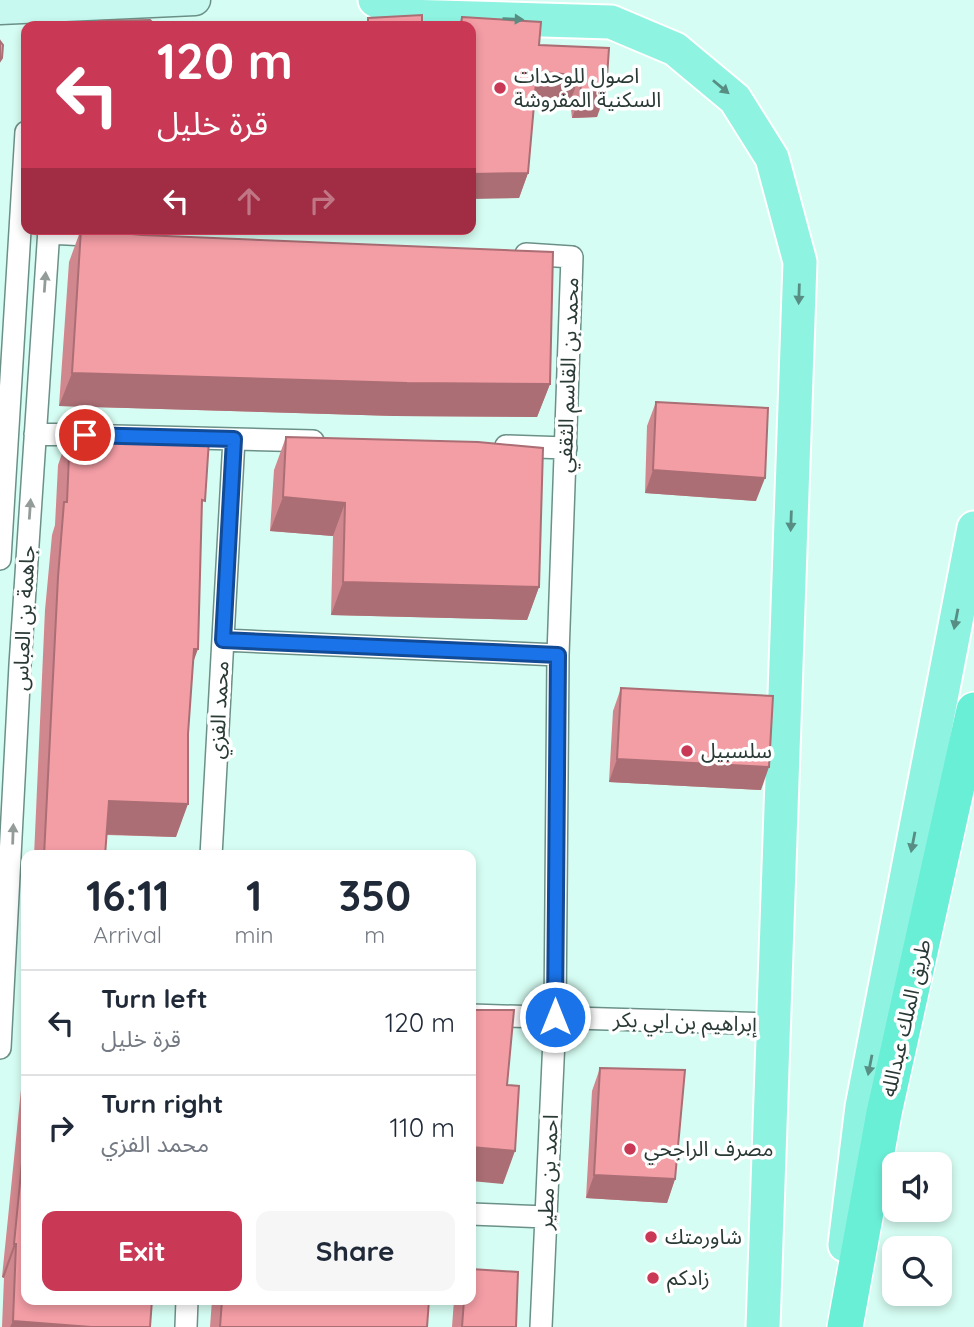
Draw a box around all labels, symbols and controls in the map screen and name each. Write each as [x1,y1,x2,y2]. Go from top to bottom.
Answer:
one-way arrow [502,13,524,25]
text: 120 m [157,30,293,91]
icon: left [42,49,133,140]
place label: اصول للوحدات السكنية المفروشة [514,62,661,112]
one-way arrow [712,79,730,95]
marker: اصول للوحدات السكنية المفروشة [492,80,508,96]
text: قرة خليل [157,103,268,143]
icon: left [157,182,195,220]
icon: ahead [230,182,268,220]
icon: right [303,182,341,220]
one-way arrow [40,270,51,292]
street label: محمد بن القاسم الثقفي [551,277,587,473]
one-way arrow [793,283,804,305]
pin [55,405,115,465]
icon: arrive [66,416,104,454]
one-way arrow [25,497,36,519]
one-way arrow [785,510,796,532]
street label: جاهمة بن العباس [6,545,40,691]
one-way arrow [951,608,962,630]
street label: محمد الفزي [202,660,237,760]
place label: سلسبيل [701,737,772,763]
marker: سلسبيل [679,743,695,759]
one-way arrow [7,822,18,844]
one-way arrow [907,831,918,853]
text: 16:11 [86,869,170,922]
text: 1 [246,869,262,922]
text: 350 [339,869,411,922]
text: Arrival [93,920,162,949]
text: min [234,920,274,949]
text: m [364,920,385,949]
street label: طريق الملك عبدالله [874,937,937,1099]
position arrow [518,980,592,1054]
text: Turn left [101,982,208,1015]
icon: left [42,1004,80,1042]
street label: إبراهيم بن ابي بكر [611,1005,758,1040]
text: 120 m [385,1006,455,1039]
text: قرة خليل [101,1024,181,1053]
one-way arrow [864,1054,875,1076]
text: Turn right [101,1087,223,1120]
icon: right [42,1109,80,1147]
text: 110 m [389,1111,455,1144]
street label: احمد بن مطير [531,1114,563,1231]
text: محمد الفزي [101,1129,209,1158]
place label: مصرف الراجحي [644,1135,773,1165]
marker: مصرف الراجحي [622,1141,638,1157]
map controls [882,1152,952,1306]
button: sound [882,1152,952,1222]
button: Exit [42,1211,242,1291]
button: Share [256,1211,455,1291]
place label: شاورمتك [665,1223,742,1249]
marker: شاورمتك [643,1229,659,1245]
button: search [882,1236,952,1306]
place label: زادكم [667,1264,710,1293]
marker: زادكم [645,1270,661,1286]

